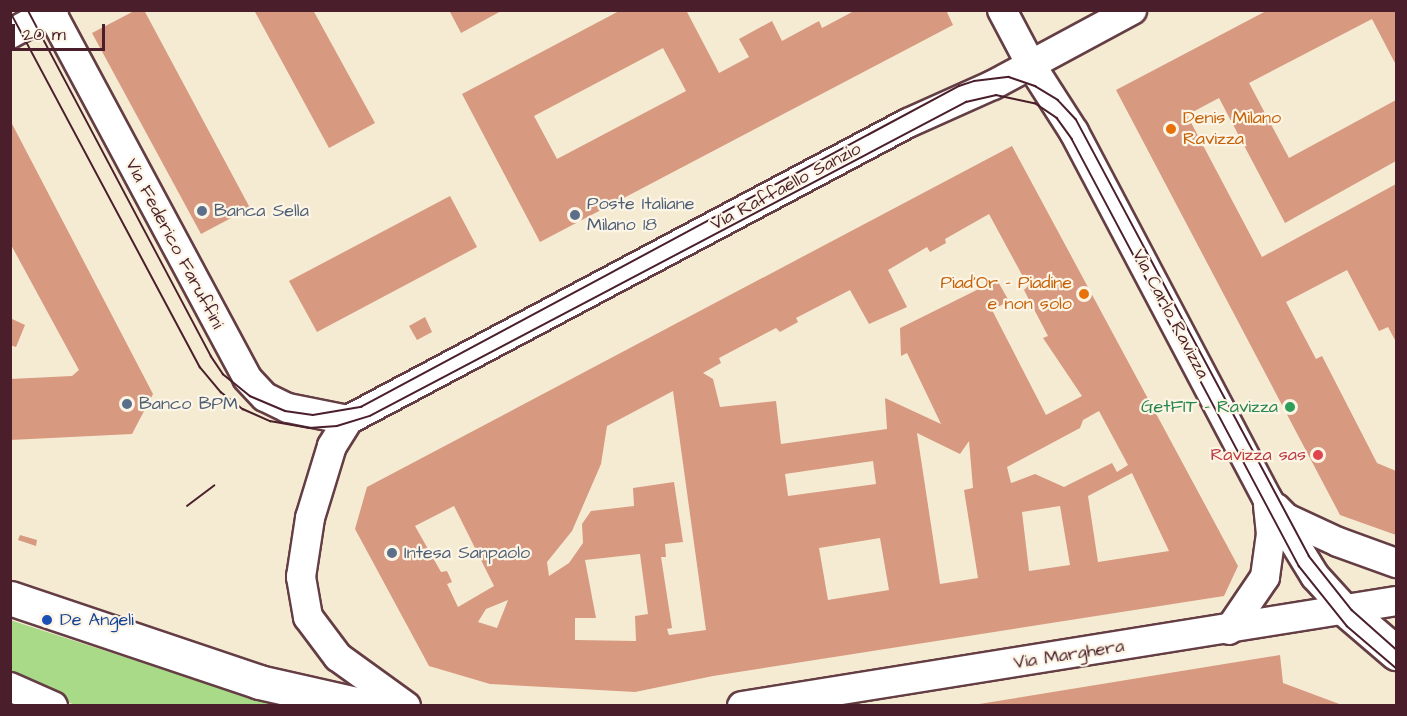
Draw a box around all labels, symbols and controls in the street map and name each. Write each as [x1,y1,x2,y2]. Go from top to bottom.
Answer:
scale bar [15,12,108,50]
text: 20 m [23,22,66,47]
place label: Denis Milano Ravizza [1183,108,1281,150]
marker: Denis Milano Ravizza [1164,122,1178,136]
street label: Via Raffaello Sanzio [707,138,865,236]
street label: Via Federico Faruffini [120,155,228,333]
place label: Poste Italiane Milano 18 [587,194,694,236]
place label: Banca Sella [214,200,309,222]
marker: Banca Sella [195,204,209,218]
marker: Poste Italiane Milano 18 [568,208,582,222]
street label: Via Carlo Ravizza [1127,246,1213,382]
place label: Piad'Or - Piadine e non solo [940,273,1072,316]
marker: Piad'Or - Piadine e non solo [1077,287,1091,301]
place label: Banco BPM [139,393,238,415]
place label: GetFIT - Ravizza [1141,396,1278,418]
marker: Banco BPM [120,397,134,411]
marker: GetFIT - Ravizza [1283,400,1297,414]
place label: Ravizza sas [1211,444,1306,466]
marker: Ravizza sas [1311,448,1325,462]
place label: Intesa Sanpaolo [404,542,530,564]
marker: Intesa Sanpaolo [385,546,399,560]
place label: De Angeli [60,609,134,631]
marker: De Angeli [38,611,56,629]
street label: Via Marghera [1012,636,1126,674]

